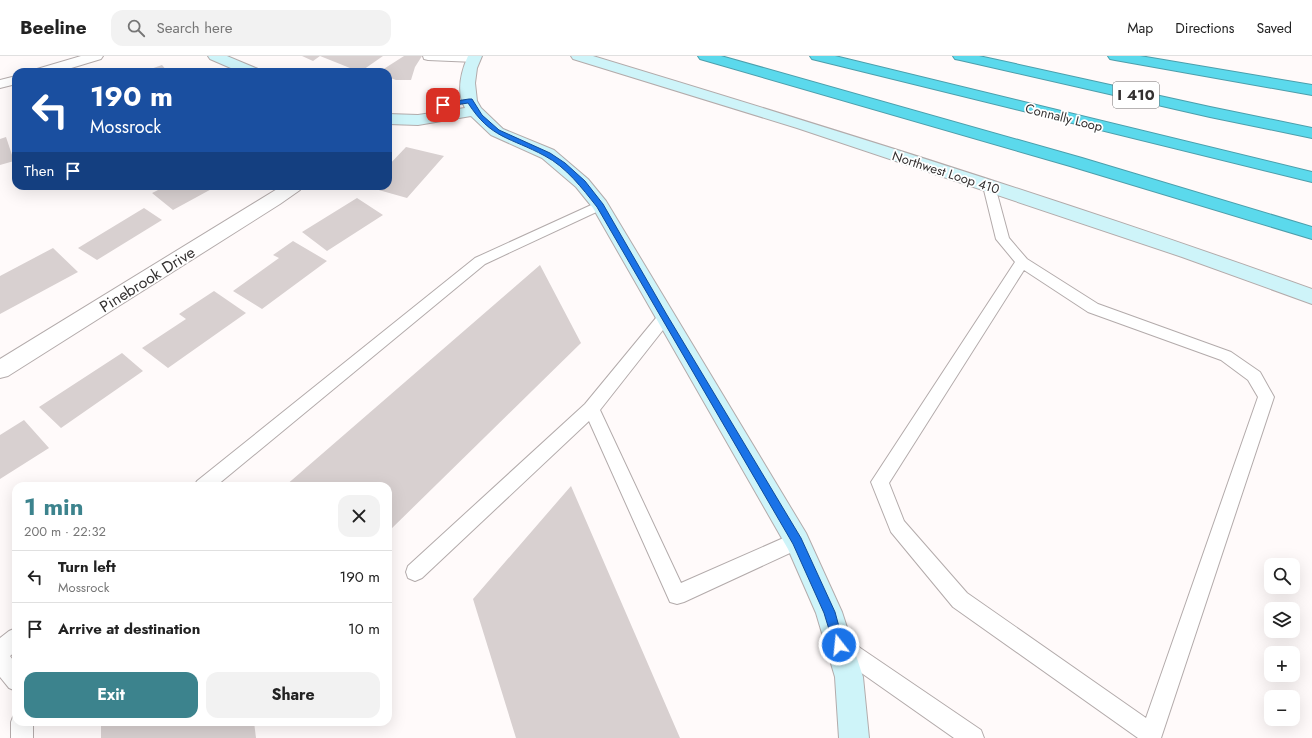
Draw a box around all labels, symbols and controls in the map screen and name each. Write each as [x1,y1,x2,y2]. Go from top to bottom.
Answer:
search box [111,10,391,46]
text: Beeline [20,14,87,41]
icon: search [125,17,147,39]
text: Search here [157,17,232,39]
text: Map [1127,18,1153,38]
text: Directions [1175,18,1235,38]
text: Saved [1257,18,1292,38]
text: 190 m [90,76,173,117]
road number: I 410 [1113,82,1159,108]
icon: left [24,84,76,136]
pin [426,88,460,122]
icon: arrive [432,94,454,116]
street label: Connally Loop [1023,99,1104,136]
text: Mossrock [90,114,161,140]
street label: Northwest Loop 410 [890,146,1002,199]
text: Then [24,160,54,182]
icon: arrive [62,160,84,182]
street label: Pinebrook Drive [95,241,200,318]
text: 1 min [24,489,84,524]
button: close [338,495,380,537]
text: 200 m · 22:32 [24,522,106,541]
text: Turn left [58,556,116,578]
map controls [1264,558,1300,726]
button: search [1264,558,1300,594]
icon: left [24,566,46,588]
text: 190 m [339,566,380,588]
text: Mossrock [58,578,109,597]
button: layers [1264,602,1300,638]
icon: arrive [24,618,46,640]
text: Arrive at destination [58,618,200,640]
text: 10 m [348,618,380,640]
position arrow [818,624,860,666]
button: + [1264,646,1300,682]
button: Exit [24,672,198,718]
button: Share [206,672,380,718]
button: − [1264,690,1300,726]

